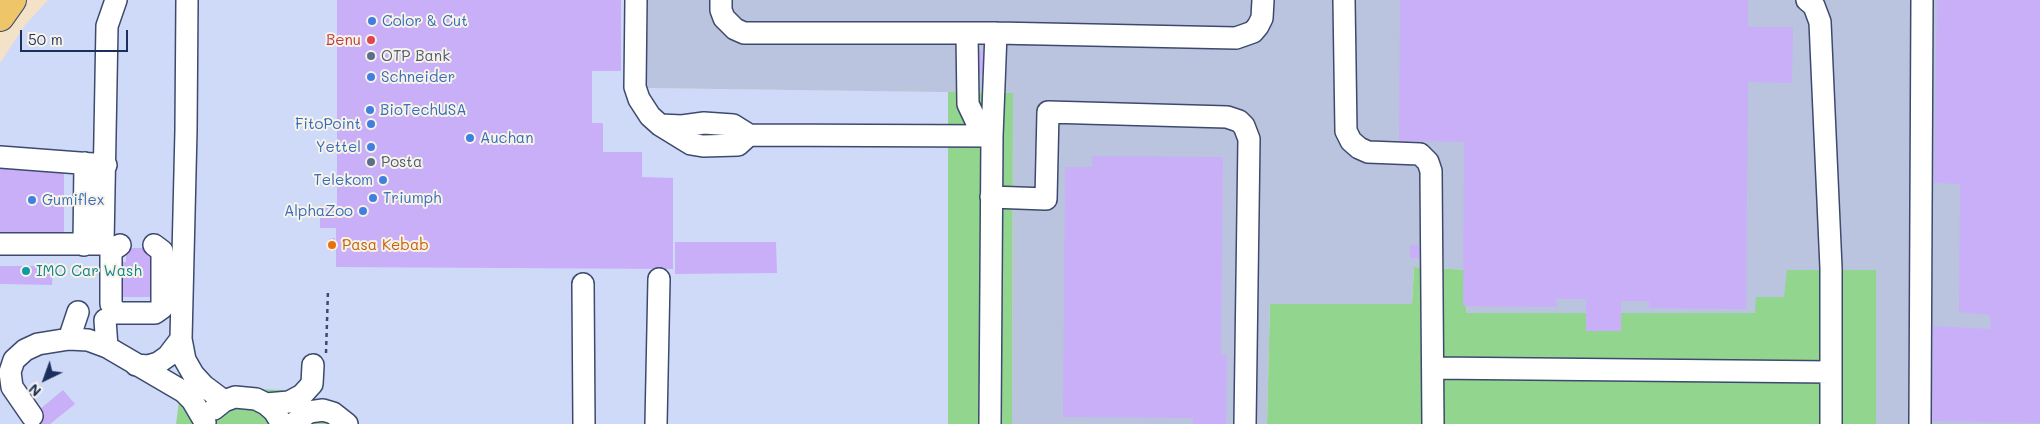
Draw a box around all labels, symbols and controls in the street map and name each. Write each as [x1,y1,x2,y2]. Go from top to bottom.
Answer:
place label: Color & Cut [382,12,468,30]
marker: Color & Cut [366,15,378,27]
scale bar [22,20,130,52]
text: 50 m [28,29,63,49]
place label: Benu [326,31,361,49]
marker: Benu [365,34,377,46]
place label: OTP Bank [381,47,450,65]
marker: OTP Bank [365,50,377,62]
place label: Schneider [381,68,455,86]
marker: Schneider [365,71,377,83]
place label: BioTechUSA [380,101,467,119]
marker: BioTechUSA [364,104,376,116]
place label: FitoPoint [295,115,361,133]
marker: FitoPoint [365,118,377,130]
place label: Auchan [480,129,534,147]
marker: Auchan [464,132,476,144]
place label: Yettel [316,138,361,156]
marker: Yettel [365,141,377,153]
place label: Posta [381,153,422,171]
marker: Posta [365,156,377,168]
place label: Telekom [313,171,373,189]
marker: Telekom [377,174,389,186]
place label: Triumph [383,189,441,207]
place label: Gumiflex [42,191,104,209]
marker: Triumph [367,192,379,204]
marker: Gumiflex [26,194,38,206]
place label: AlphaZoo [284,202,353,220]
marker: AlphaZoo [357,205,369,217]
place label: Pasa Kebab [342,236,429,254]
marker: Pasa Kebab [326,239,338,251]
place label: IMO Car Wash [36,262,142,280]
marker: IMO Car Wash [20,265,32,277]
north arrow [20,354,70,404]
text: N [24,380,45,401]

